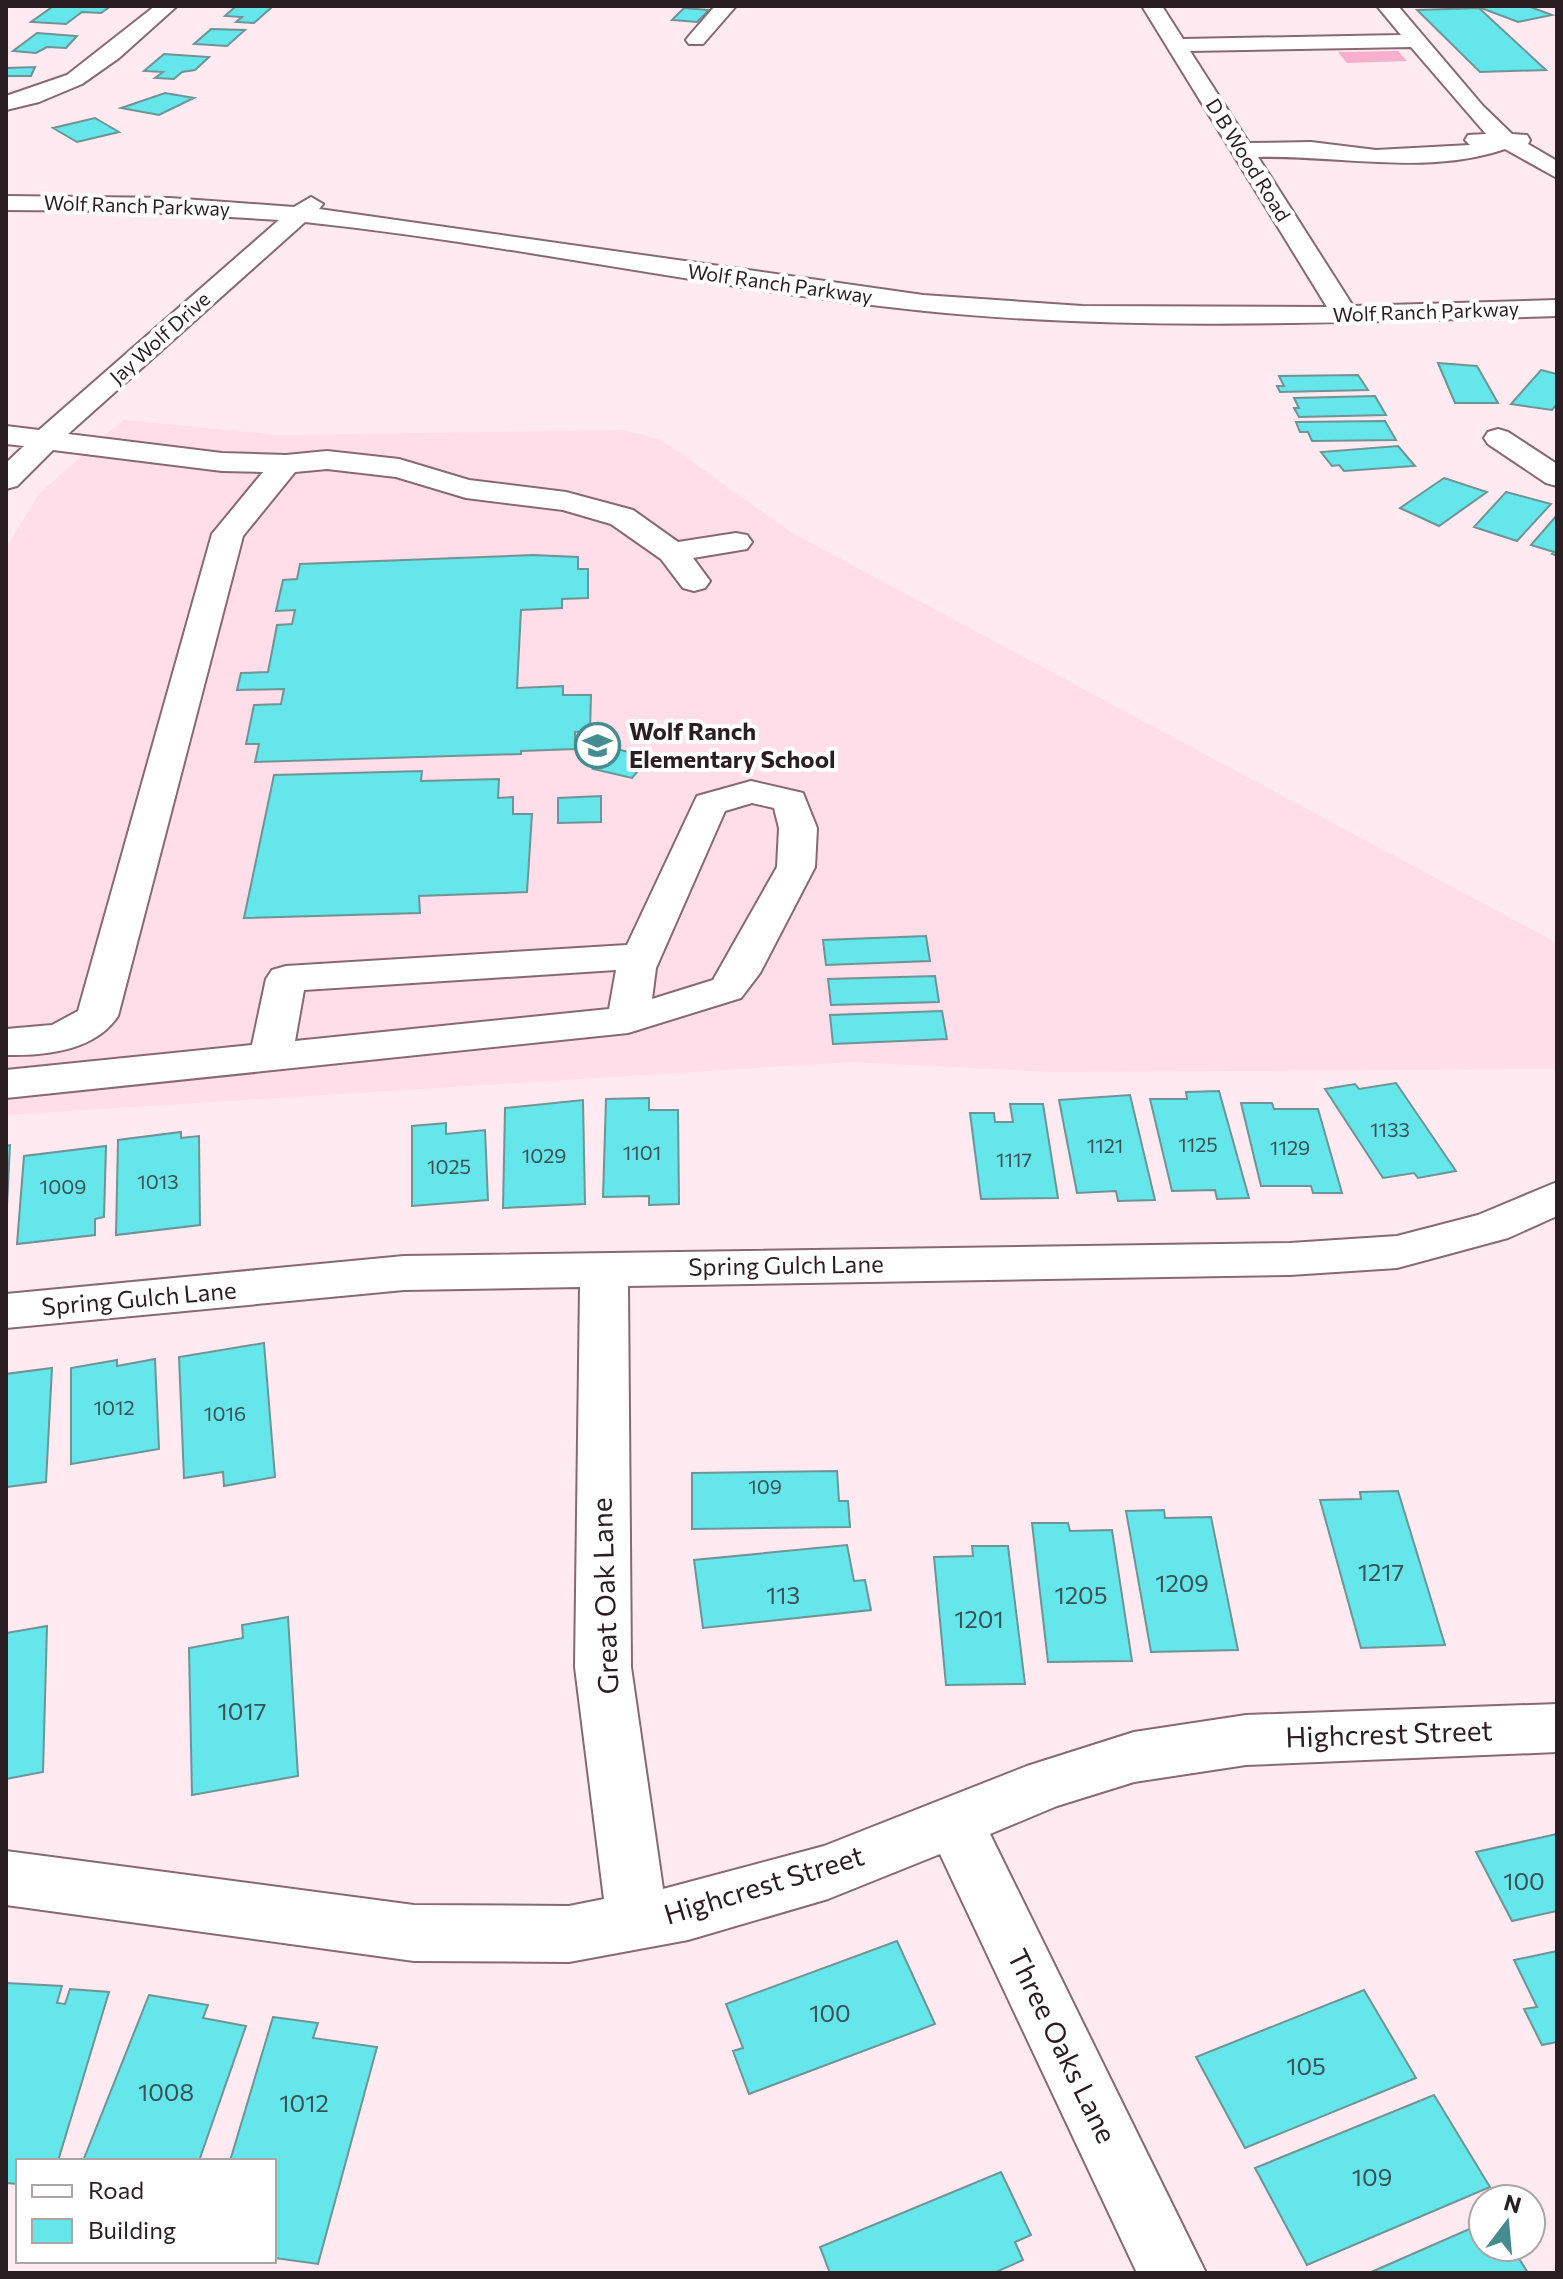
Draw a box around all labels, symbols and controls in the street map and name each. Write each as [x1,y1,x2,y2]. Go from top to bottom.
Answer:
street label: D B Wood Road [1201,94,1296,225]
street label: Wolf Ranch Parkway [43,190,231,220]
street label: Wolf Ranch Parkway [686,258,874,308]
street label: Jay Wolf Drive [104,286,214,388]
street label: Wolf Ranch Parkway [1332,296,1520,326]
place label: Wolf Ranch Elementary School [629,716,836,773]
school or university icon: Wolf Ranch Elementary School [574,722,622,770]
house number: 1133 [1370,1117,1410,1141]
house number: 1125 [1178,1132,1218,1156]
house number: 1121 [1087,1133,1123,1157]
house number: 1129 [1270,1135,1310,1159]
house number: 1101 [623,1140,661,1164]
house number: 1029 [522,1143,566,1167]
house number: 1117 [996,1147,1032,1171]
house number: 1025 [427,1154,471,1178]
house number: 1013 [137,1169,179,1193]
house number: 1009 [40,1174,86,1198]
street label: Spring Gulch Lane [688,1248,884,1281]
street label: Spring Gulch Lane [40,1275,237,1320]
house number: 1012 [93,1395,135,1419]
house number: 1016 [204,1401,246,1425]
house number: 109 [748,1474,782,1498]
street label: Great Oak Lane [584,1497,624,1695]
house number: 1217 [1358,1557,1404,1586]
house number: 1209 [1155,1568,1209,1597]
house number: 113 [766,1580,800,1609]
house number: 1205 [1055,1580,1107,1609]
house number: 1201 [954,1604,1004,1633]
house number: 1017 [218,1696,266,1725]
street label: Highcrest Street [1285,1712,1493,1754]
street label: Highcrest Street [660,1837,868,1931]
house number: 100 [1503,1866,1545,1895]
street label: Three Oaks Lane [1001,1943,1125,2148]
house number: 100 [809,1998,851,2027]
house number: 105 [1286,2051,1326,2080]
house number: 1008 [138,2077,194,2106]
house number: 1012 [279,2088,329,2117]
legend [16,2159,276,2263]
house number: 109 [1352,2162,1392,2191]
text: Road [88,2175,144,2204]
north arrow [1467,2183,1547,2263]
text: N [1501,2188,1524,2219]
text: Building [88,2215,176,2244]

